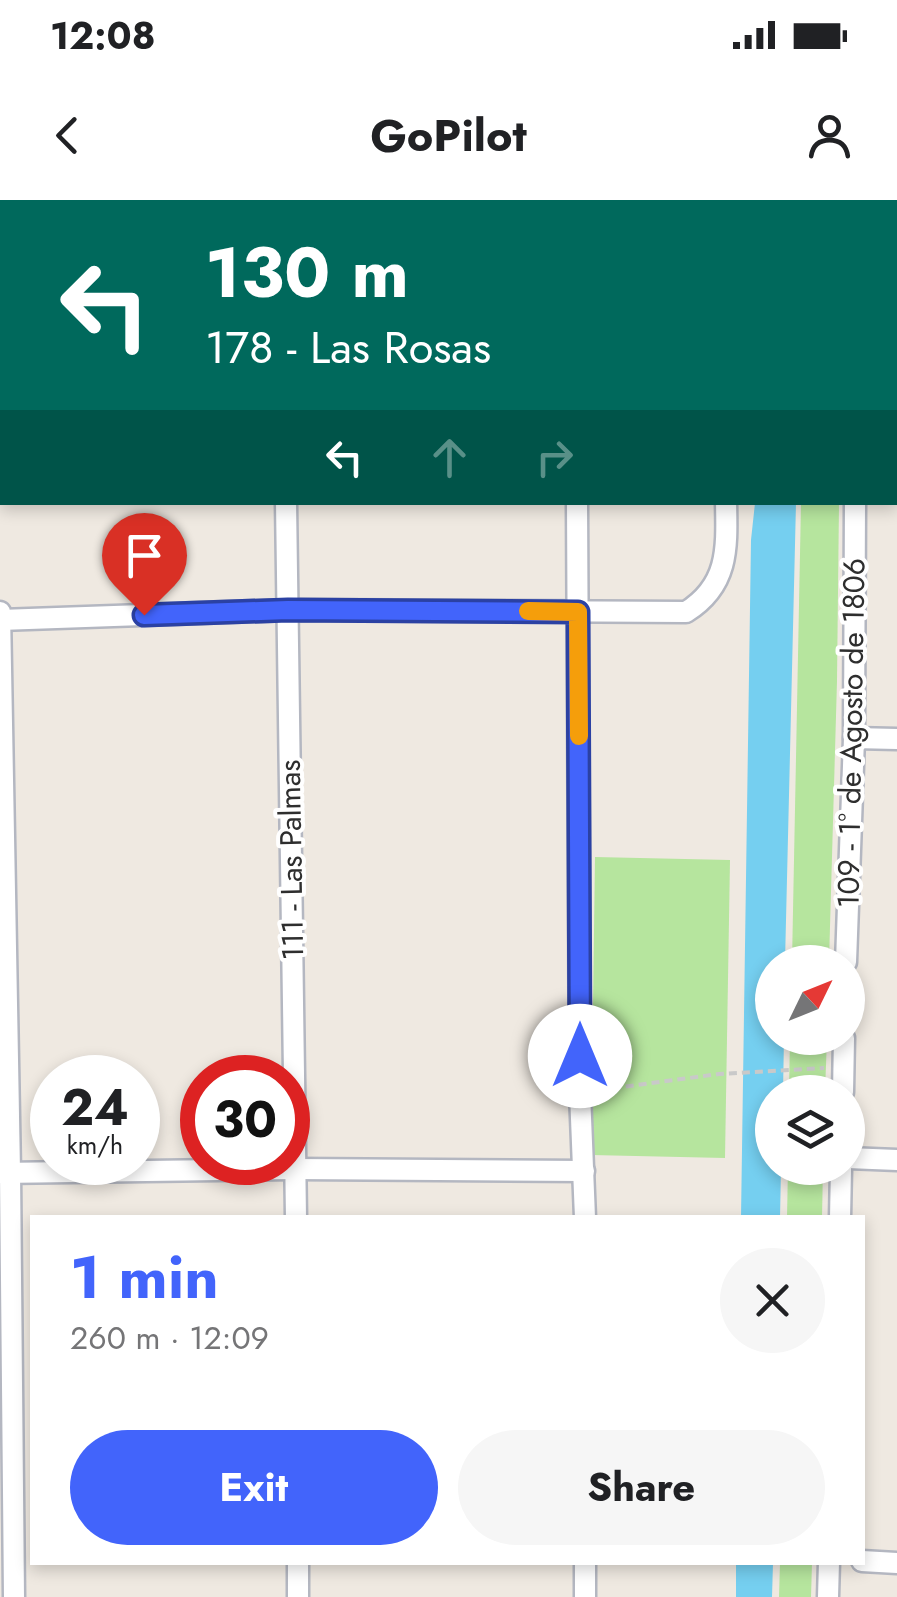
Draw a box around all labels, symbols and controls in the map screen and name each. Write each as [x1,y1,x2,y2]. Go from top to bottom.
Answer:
text: 12:08 [50,8,156,63]
text: GoPilot [370,103,527,168]
icon: back [40,108,95,163]
icon: person [802,108,857,163]
text: 130 m [205,222,409,323]
icon: left [40,240,170,370]
text: 178 - Las Rosas [205,315,491,380]
icon: left [317,430,372,485]
icon: ahead [422,430,477,485]
icon: right [527,430,582,485]
pin [102,513,187,616]
icon: arrive [117,528,172,583]
street label: 109 - 1° de Agosto de 1806 [826,558,876,908]
street label: 111 - Las Palmas [268,759,314,961]
north arrow [755,945,865,1055]
map controls [755,945,865,1185]
position arrow [528,1004,632,1108]
speed limit sign: 30 [180,1055,310,1185]
text: 24 [61,1071,129,1144]
button: layers [755,1075,865,1185]
text: km/h [67,1127,123,1163]
text: 1 min [70,1234,219,1321]
button: close [720,1248,825,1353]
text: 260 m · 12:09 [70,1315,269,1361]
button: Exit [70,1430,438,1545]
button: Share [458,1430,825,1545]

